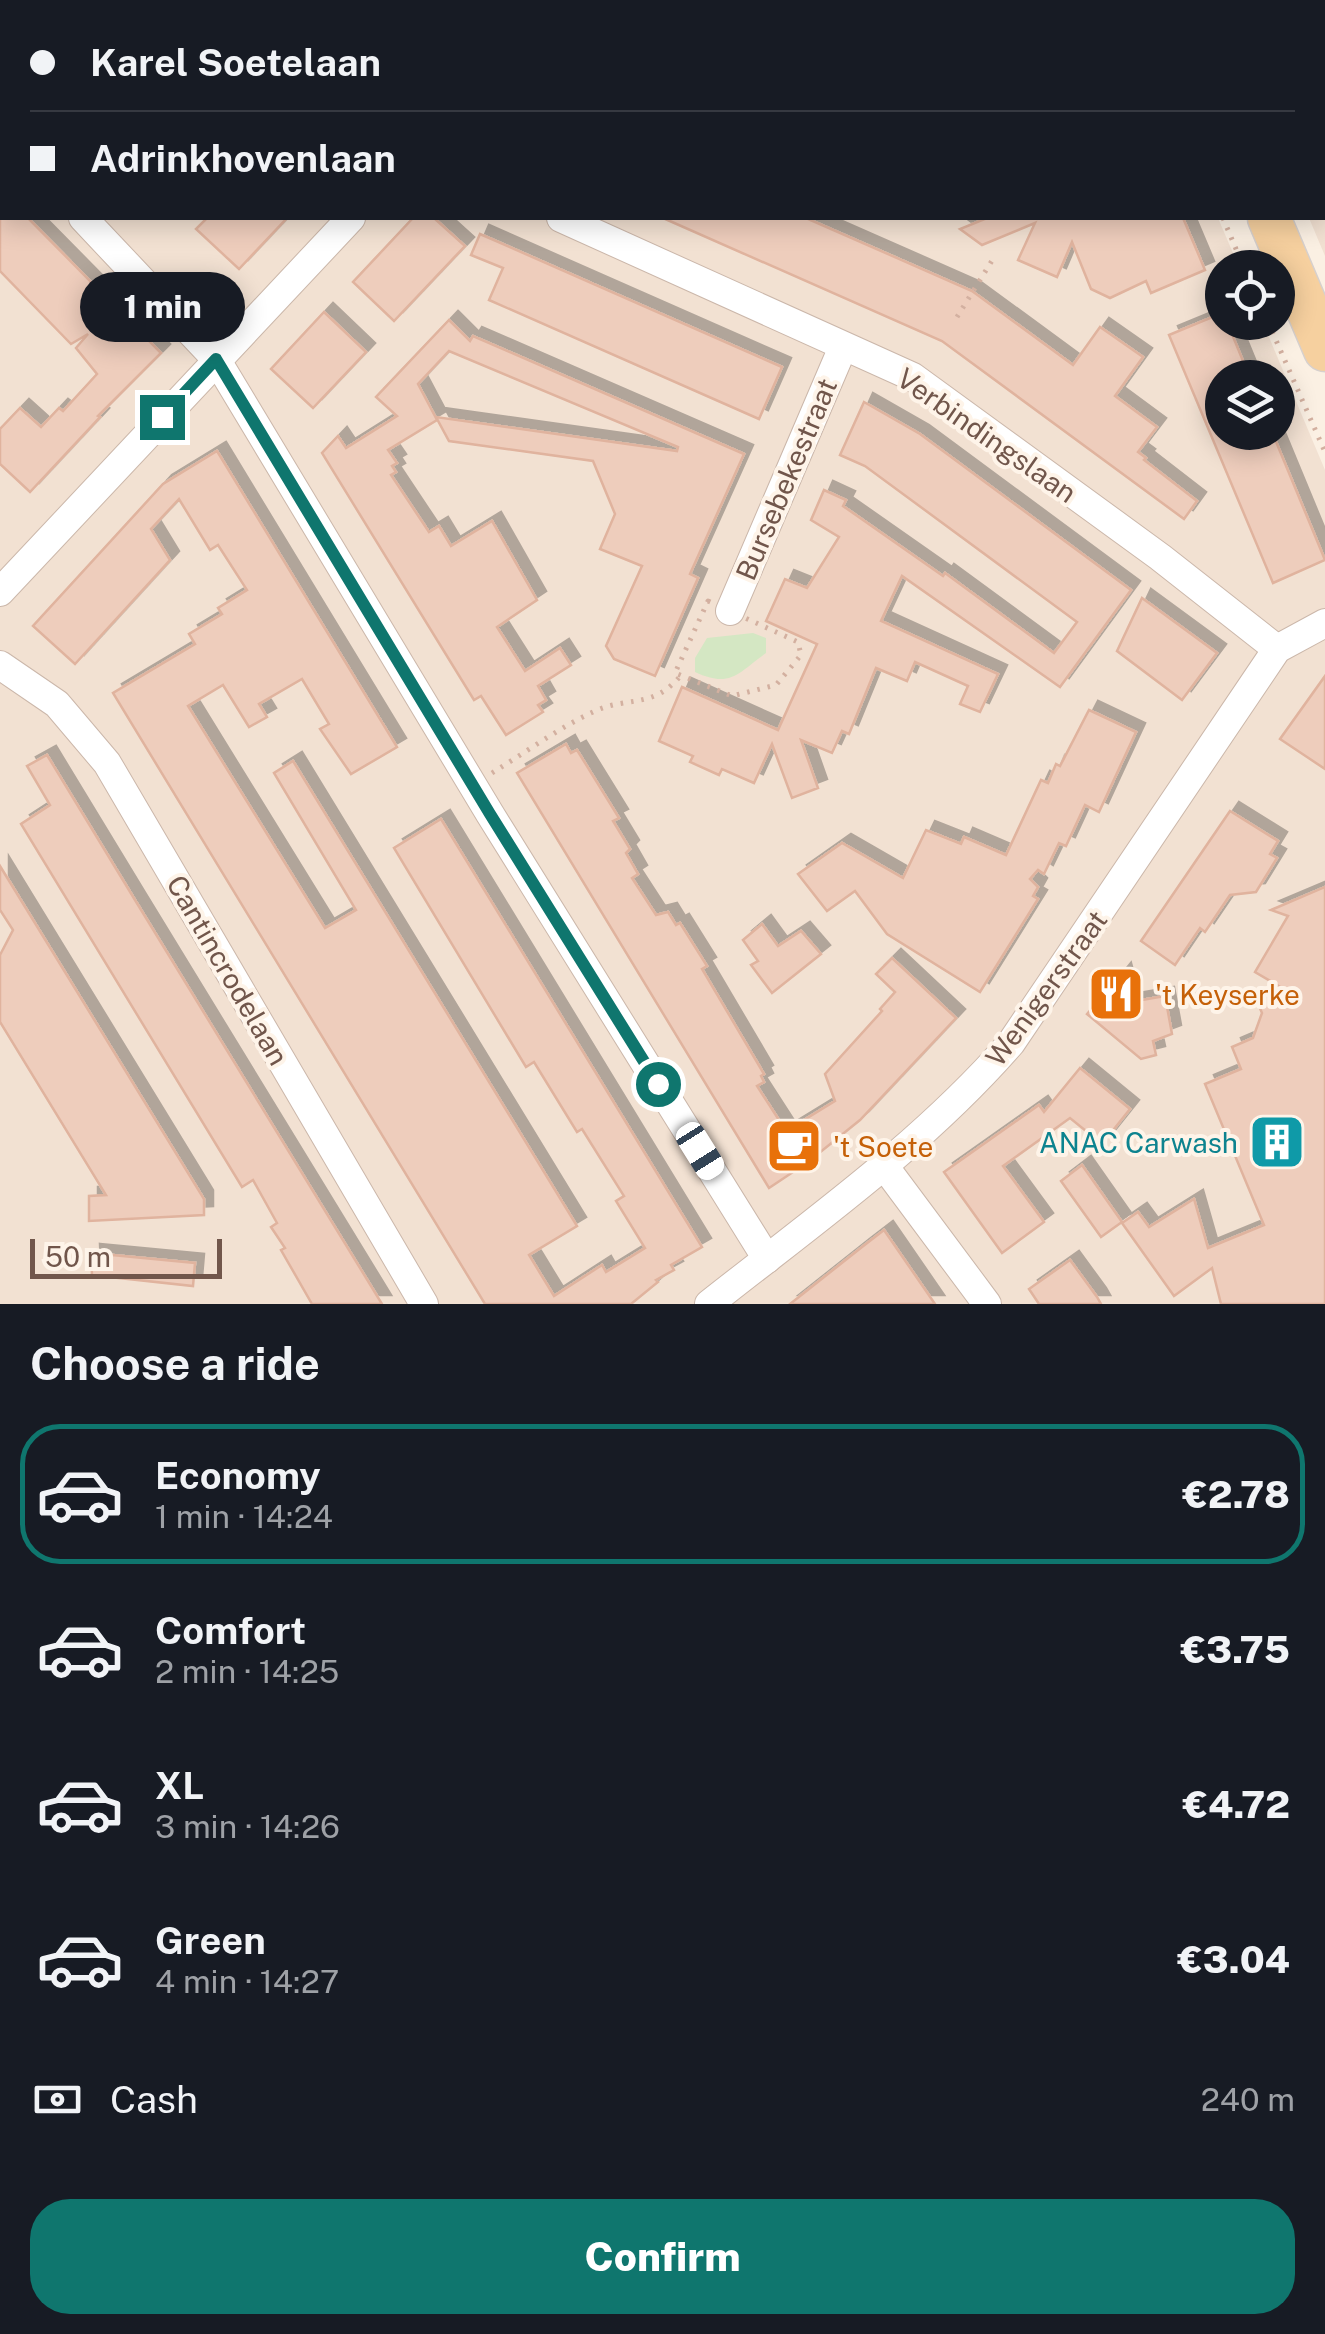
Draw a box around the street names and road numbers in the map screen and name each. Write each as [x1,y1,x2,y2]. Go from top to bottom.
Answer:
street label: Verbindingslaan [891,361,1083,509]
street label: Bursebekestraat [729,373,843,585]
street label: Cantincrodelaan [160,869,296,1071]
street label: Wenigerstraat [978,904,1114,1072]

